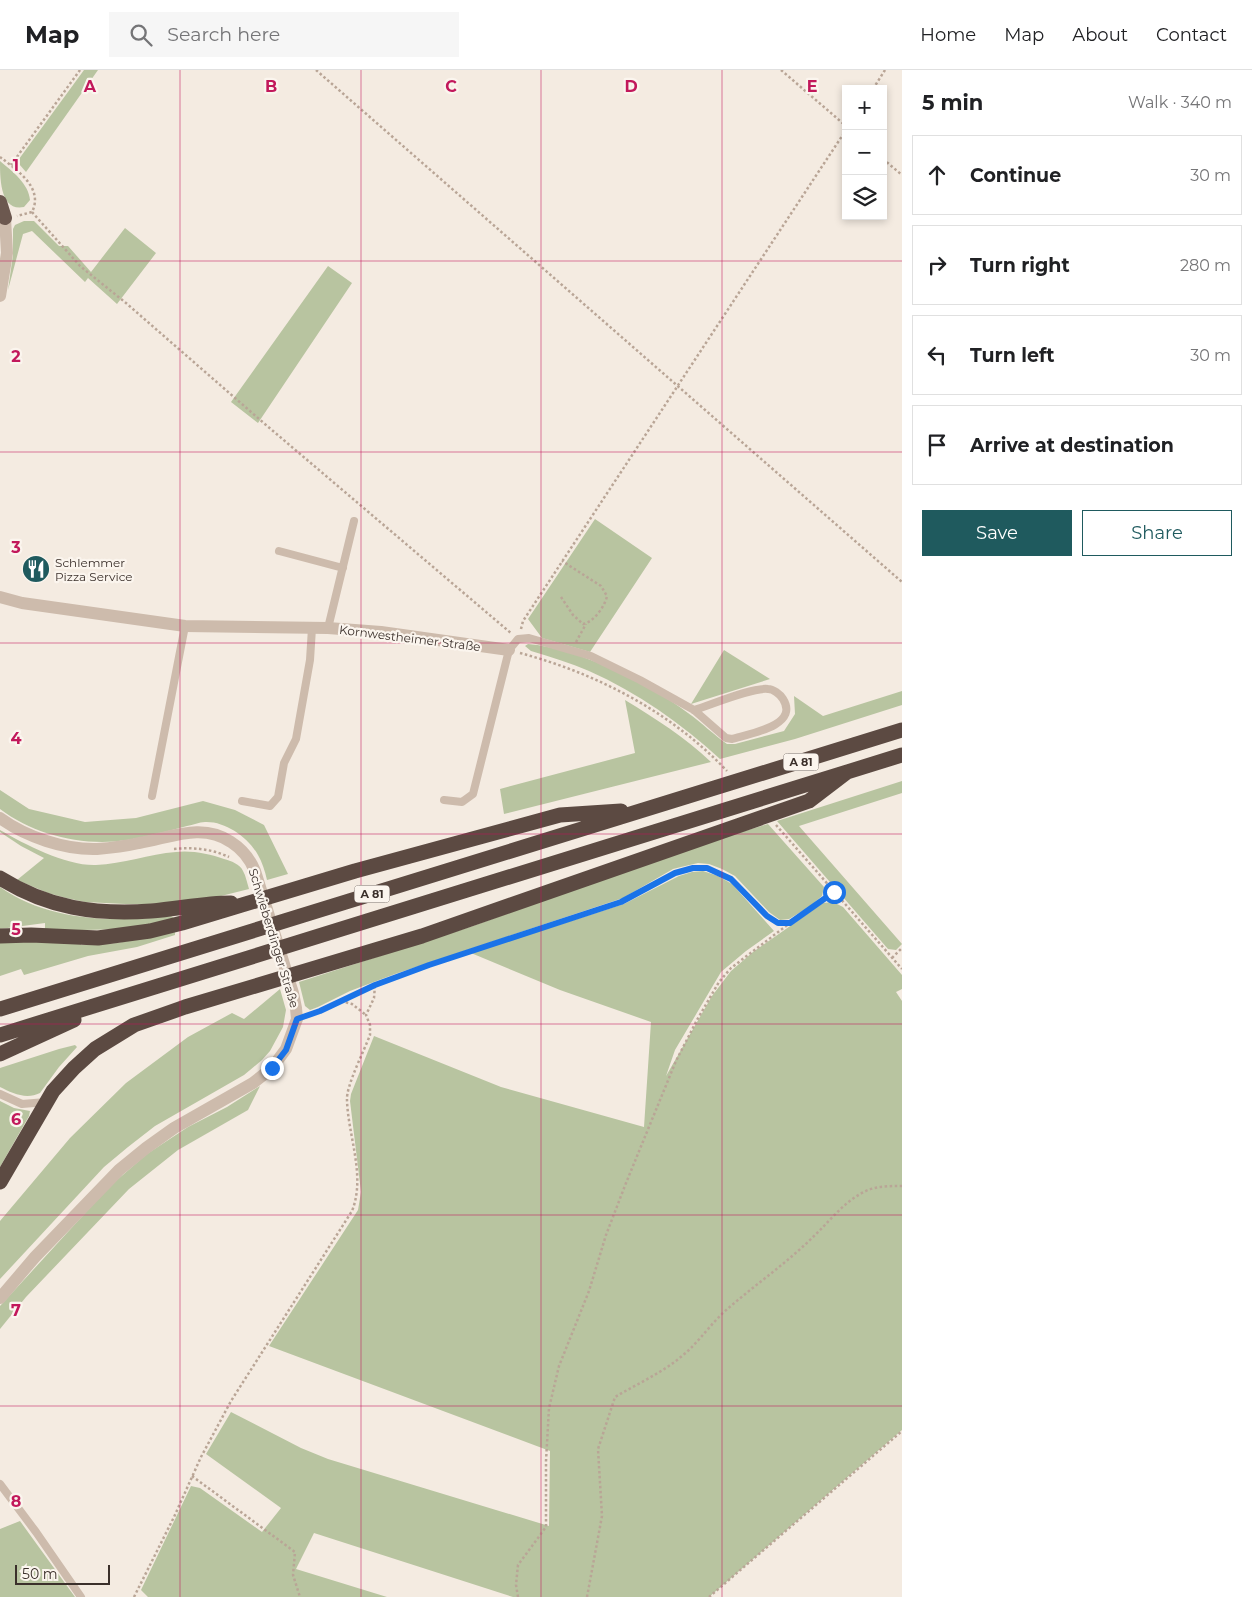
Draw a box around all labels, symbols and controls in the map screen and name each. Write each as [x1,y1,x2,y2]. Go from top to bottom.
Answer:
search box [109,12,459,57]
text: Map [25,20,79,49]
icon: search [127,21,155,49]
text: Search here [167,23,280,46]
text: Home [920,24,976,46]
text: Map [1004,24,1044,46]
text: About [1072,24,1128,46]
text: Contact [1156,24,1227,46]
text: A [83,77,97,96]
text: B [265,77,277,96]
text: C [445,77,457,96]
text: D [624,77,638,96]
text: E [807,77,817,96]
map controls [842,85,887,220]
button: + [842,85,887,130]
text: 5 min [922,90,983,115]
text: Walk · 340 m [1128,93,1232,112]
button: − [842,130,887,175]
text: 1 [13,156,19,175]
icon: ahead [923,161,951,189]
text: Continue [970,164,1061,187]
text: 30 m [1190,166,1231,185]
button: layers [842,175,887,220]
icon: right [923,251,951,279]
text: Turn right [970,254,1070,277]
text: 280 m [1180,256,1231,275]
icon: left [923,341,951,369]
text: Turn left [970,344,1055,367]
text: 30 m [1190,346,1231,365]
text: 2 [11,347,21,366]
icon: arrive [923,431,951,459]
text: Arrive at destination [970,434,1174,457]
button: Save [922,510,1072,556]
button: Share [1082,510,1232,556]
text: 3 [10,538,21,557]
restaurant icon: Schlemmer Pizza Service [21,554,51,584]
place label: Schlemmer Pizza Service [55,555,133,584]
street label: Kornwestheimer Straße [338,622,482,654]
text: 4 [10,729,22,748]
road number: A 81 [784,754,818,770]
street label: Schwieberdinger Straße [246,867,302,1009]
route start [823,881,846,904]
road number: A 81 [354,886,390,902]
text: 5 [11,920,21,939]
route end [261,1057,284,1080]
text: 6 [11,1110,21,1129]
text: 7 [11,1301,21,1320]
text: 8 [11,1492,21,1511]
scale bar [15,1562,110,1585]
text: 50 m [22,1565,58,1583]

